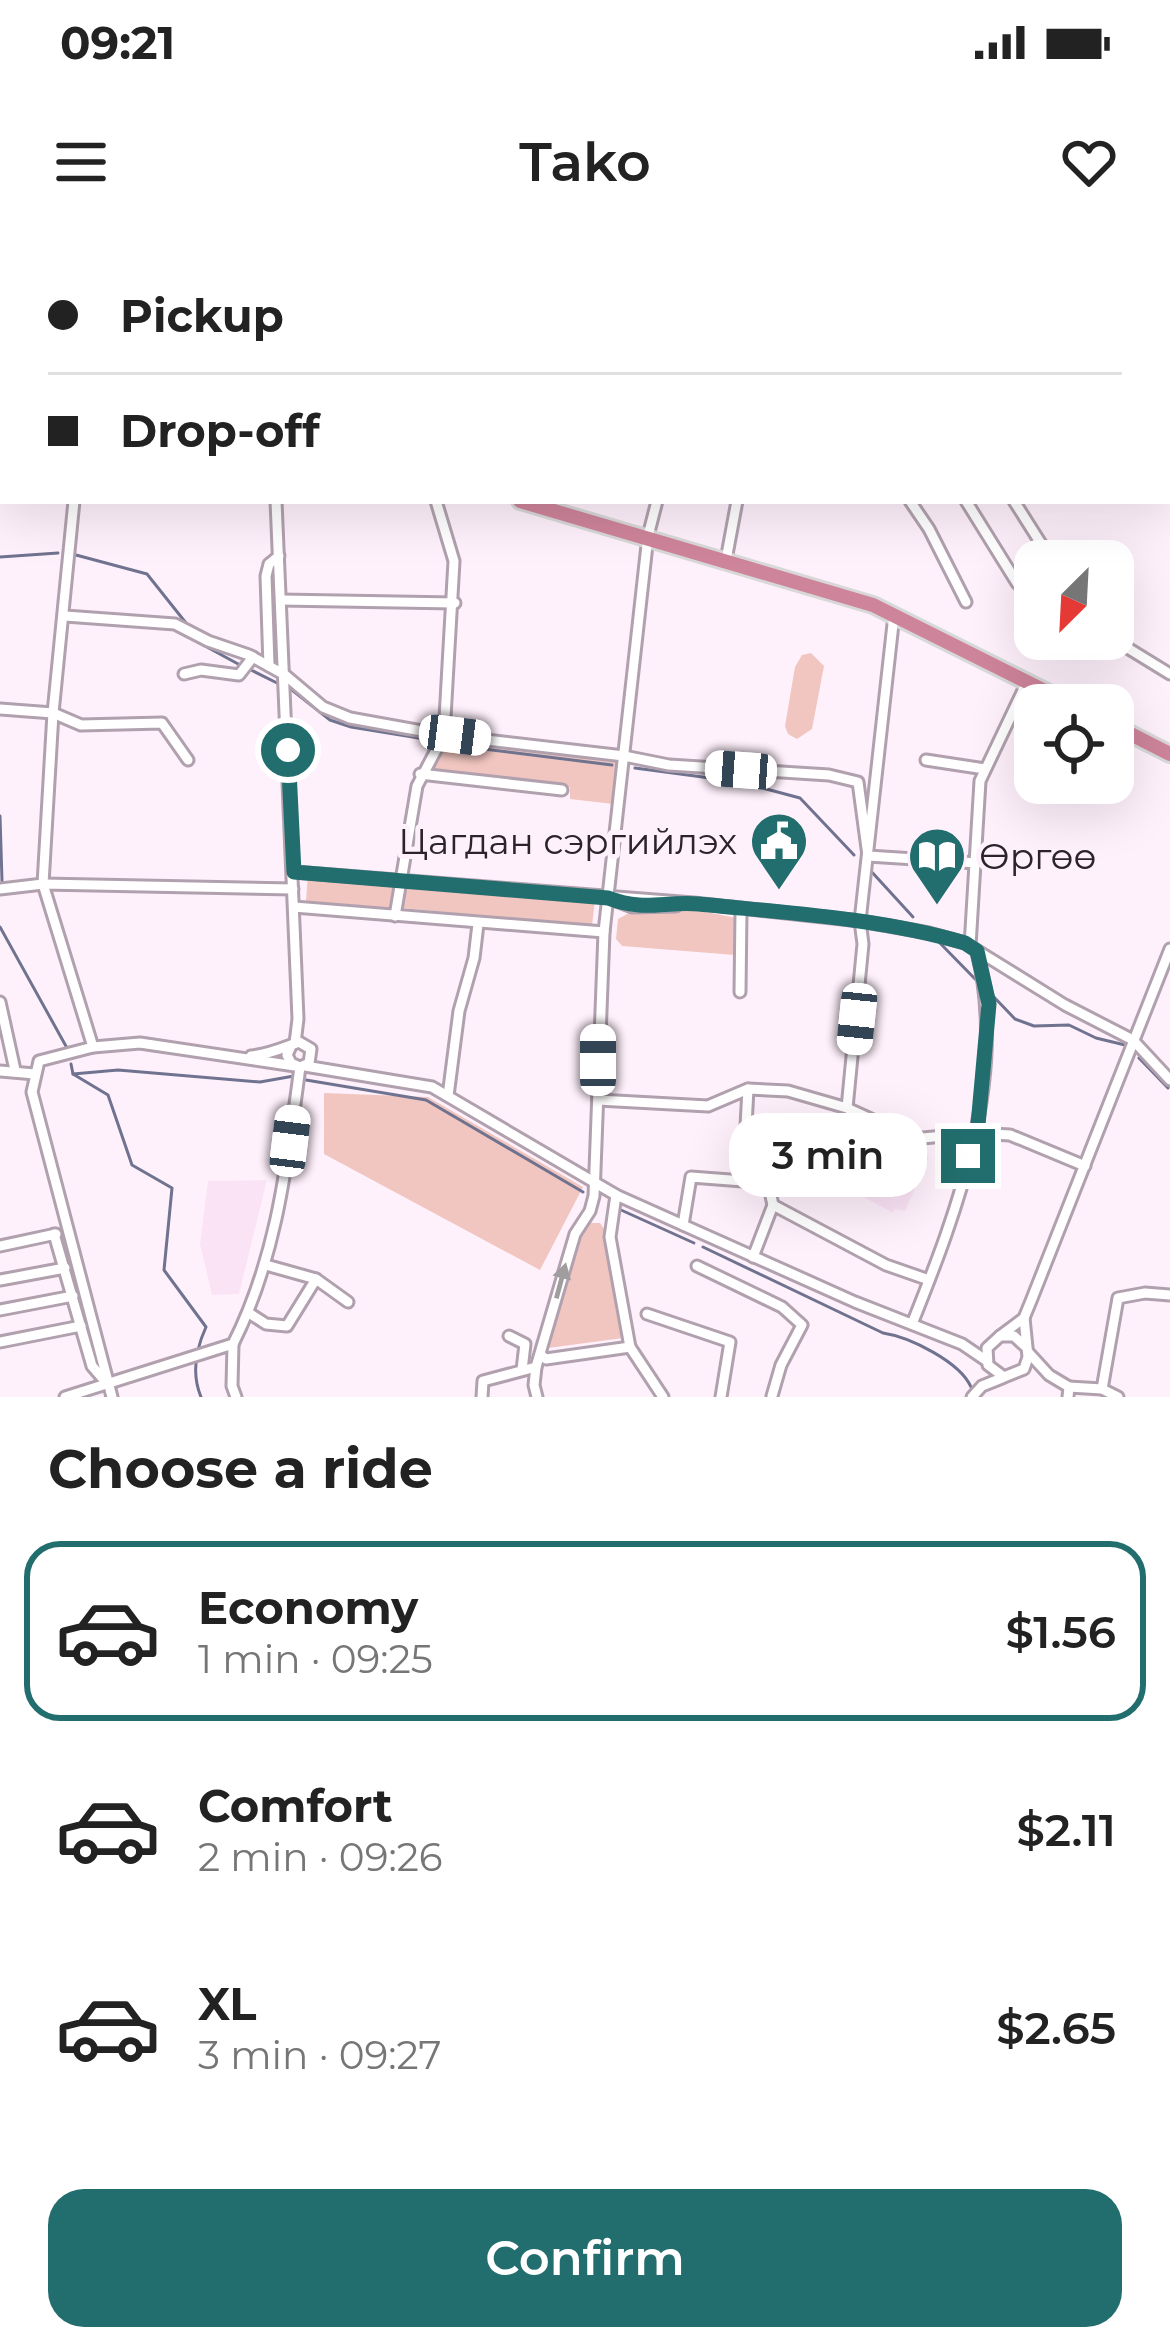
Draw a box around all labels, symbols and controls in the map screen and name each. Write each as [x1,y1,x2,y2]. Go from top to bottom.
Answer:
text: 09:21 [60,15,175,70]
icon: menu [48,129,114,195]
text: Tako [519,129,651,195]
icon: heart [1056,129,1122,195]
text: Pickup [120,288,284,343]
text: Drop-off [120,403,320,458]
north arrow [1014,540,1134,660]
map controls [1014,540,1134,804]
button: locate [1014,684,1134,804]
car [417,713,493,757]
route start [261,723,315,777]
car [704,750,778,790]
public building icon: Цагдан сэргийлэх [748,810,810,892]
place label: Цагдан сэргийлэх [398,819,737,863]
library icon: Өргөө [906,825,968,907]
place label: Өргөө [979,834,1096,878]
car [835,981,879,1057]
car [580,1024,616,1096]
car [268,1103,312,1179]
callout: 3 min [728,1114,926,1198]
route end [941,1129,995,1183]
text: 3 min [772,1131,884,1179]
one-way arrow [553,1263,572,1300]
text: Choose a ride [48,1436,433,1502]
icon: car [54,1577,162,1685]
text: Economy [198,1580,418,1635]
text: $1.56 [1006,1604,1116,1659]
text: 1 min · 09:25 [198,1635,433,1683]
icon: car [54,1775,162,1883]
text: Comfort [198,1778,393,1833]
text: $2.11 [1016,1802,1116,1857]
text: 2 min · 09:26 [198,1833,443,1881]
icon: car [54,1973,162,2081]
text: XL [198,1976,256,2031]
text: $2.65 [996,2000,1116,2055]
text: 3 min · 09:27 [198,2031,442,2079]
button: Confirm [48,2189,1122,2327]

